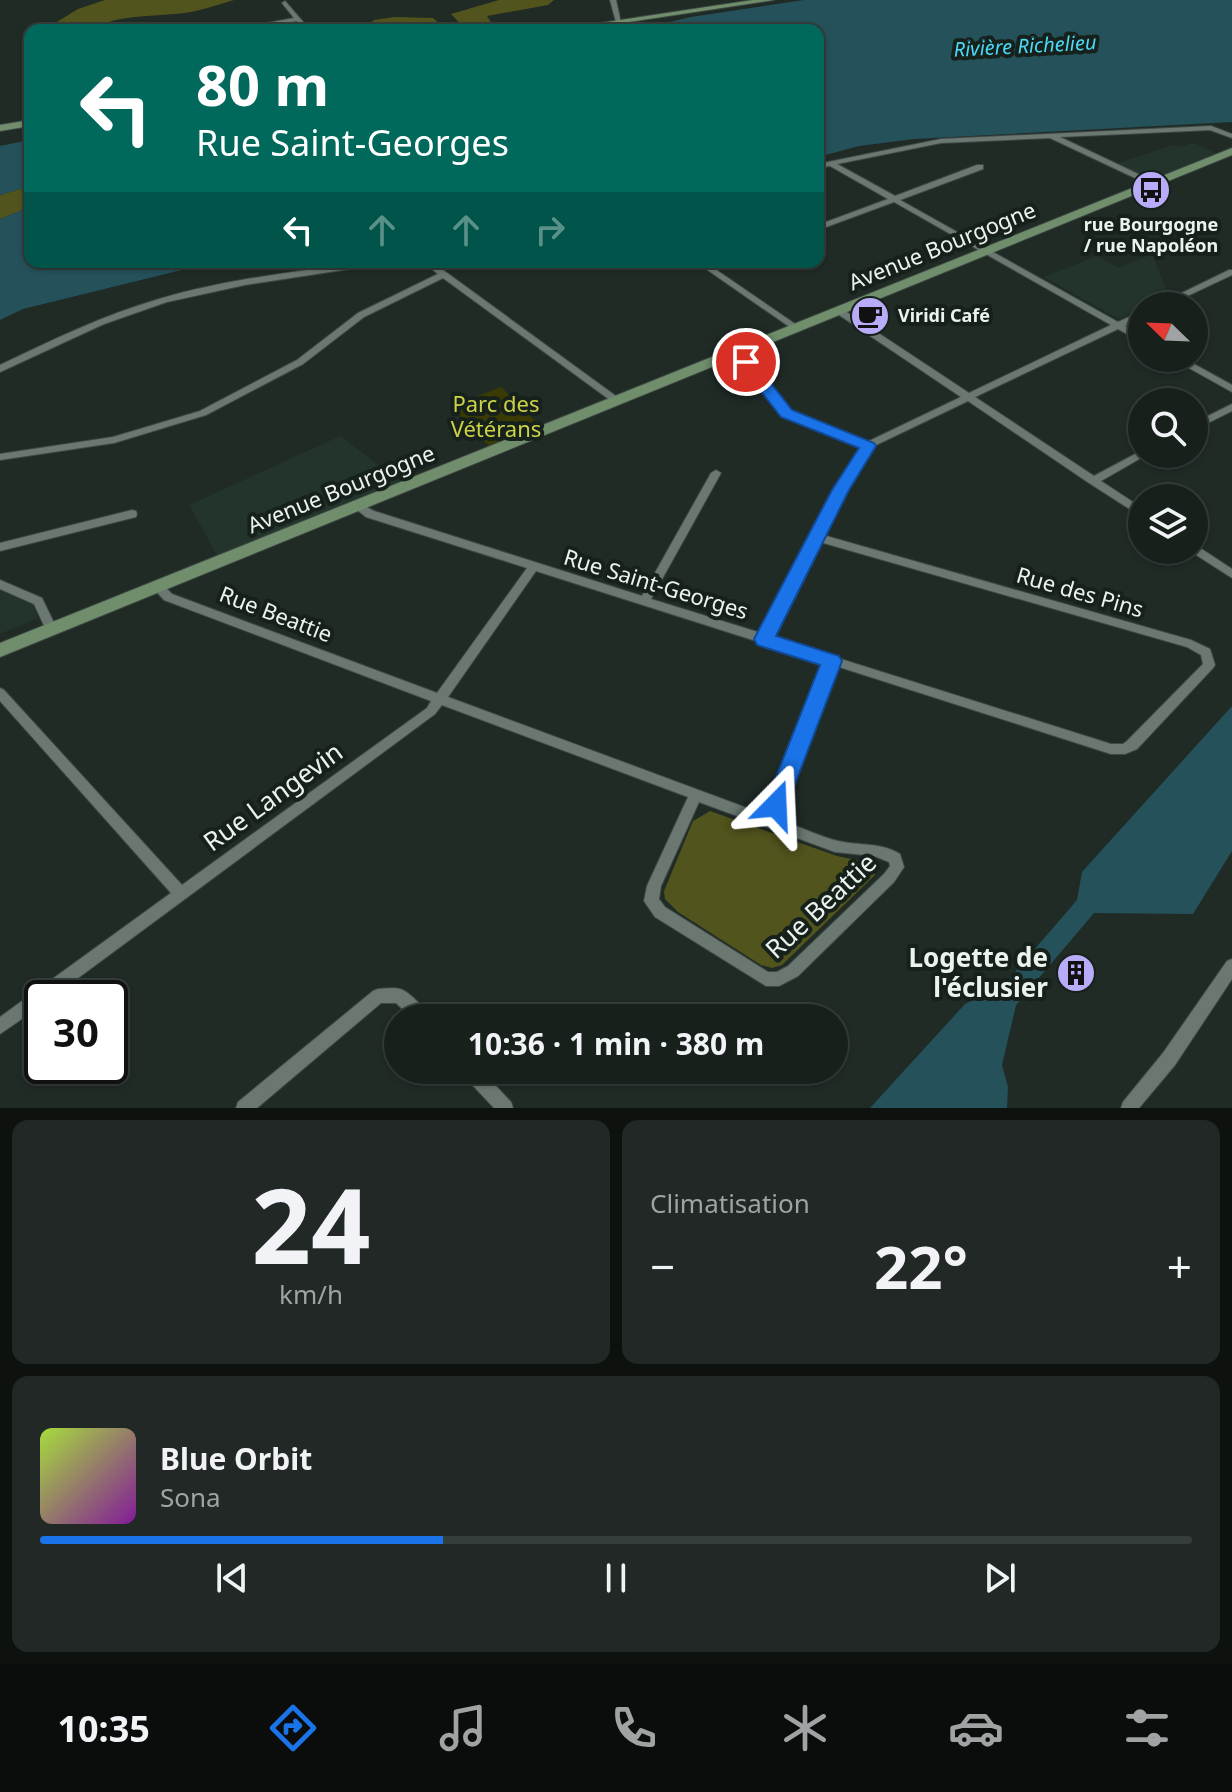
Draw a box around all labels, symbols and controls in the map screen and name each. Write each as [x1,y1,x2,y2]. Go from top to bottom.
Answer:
water label: Rivière Richelieu [953,28,1097,63]
text: 80 m [196,46,329,122]
icon: left [64,56,168,160]
text: Rue Saint-Georges [196,118,509,167]
bus stop icon: rue Bourgogne / rue Napoléon [1130,169,1172,211]
street label: Avenue Bourgogne [844,194,1040,296]
icon: left [276,208,320,252]
icon: ahead [360,208,404,252]
icon: ahead [444,208,488,252]
icon: right [528,208,572,252]
place label: rue Bourgogne / rue Napoléon [1084,212,1218,257]
north arrow [1128,292,1208,372]
map controls [1128,292,1208,564]
cafe icon: Viridi Café [849,295,891,337]
place label: Viridi Café [898,303,990,327]
pin [712,328,780,396]
icon: arrive [724,340,768,384]
park label: Parc des Vétérans [451,388,541,443]
button: search [1128,388,1208,468]
street label: Avenue Bourgogne [243,437,439,539]
button: layers [1128,484,1208,564]
street label: Rue Saint-Georges [560,541,752,625]
street label: Rue des Pins [1013,559,1147,623]
street label: Rue Beattie [216,578,337,648]
street label: Rue Langevin [195,733,349,859]
position arrow [734,763,818,847]
street label: Rue Beattie [757,844,884,966]
place label: Logette de l'éclusier [908,939,1048,1005]
building icon: Logette de l'éclusier [1055,952,1097,994]
speed limit sign: 30 [24,980,128,1084]
text: 10:36 · 1 min · 380 m [468,1023,764,1064]
text: 24 [252,1153,370,1294]
text: Climatisation [650,1185,810,1221]
text: 22° [874,1225,968,1307]
text: − [650,1236,675,1296]
text: + [1167,1236,1192,1296]
text: km/h [279,1276,343,1312]
text: Blue Orbit [160,1438,312,1479]
text: Sona [160,1479,221,1515]
icon: previous [210,1556,254,1600]
icon: pause [594,1556,638,1600]
icon: next [978,1556,1022,1600]
icon: directions [265,1700,321,1756]
icon: music [435,1700,491,1756]
icon: phone [606,1700,662,1756]
icon: climate [777,1700,833,1756]
icon: car [948,1700,1004,1756]
icon: filters [1119,1700,1175,1756]
text: 10:35 [57,1704,150,1753]

